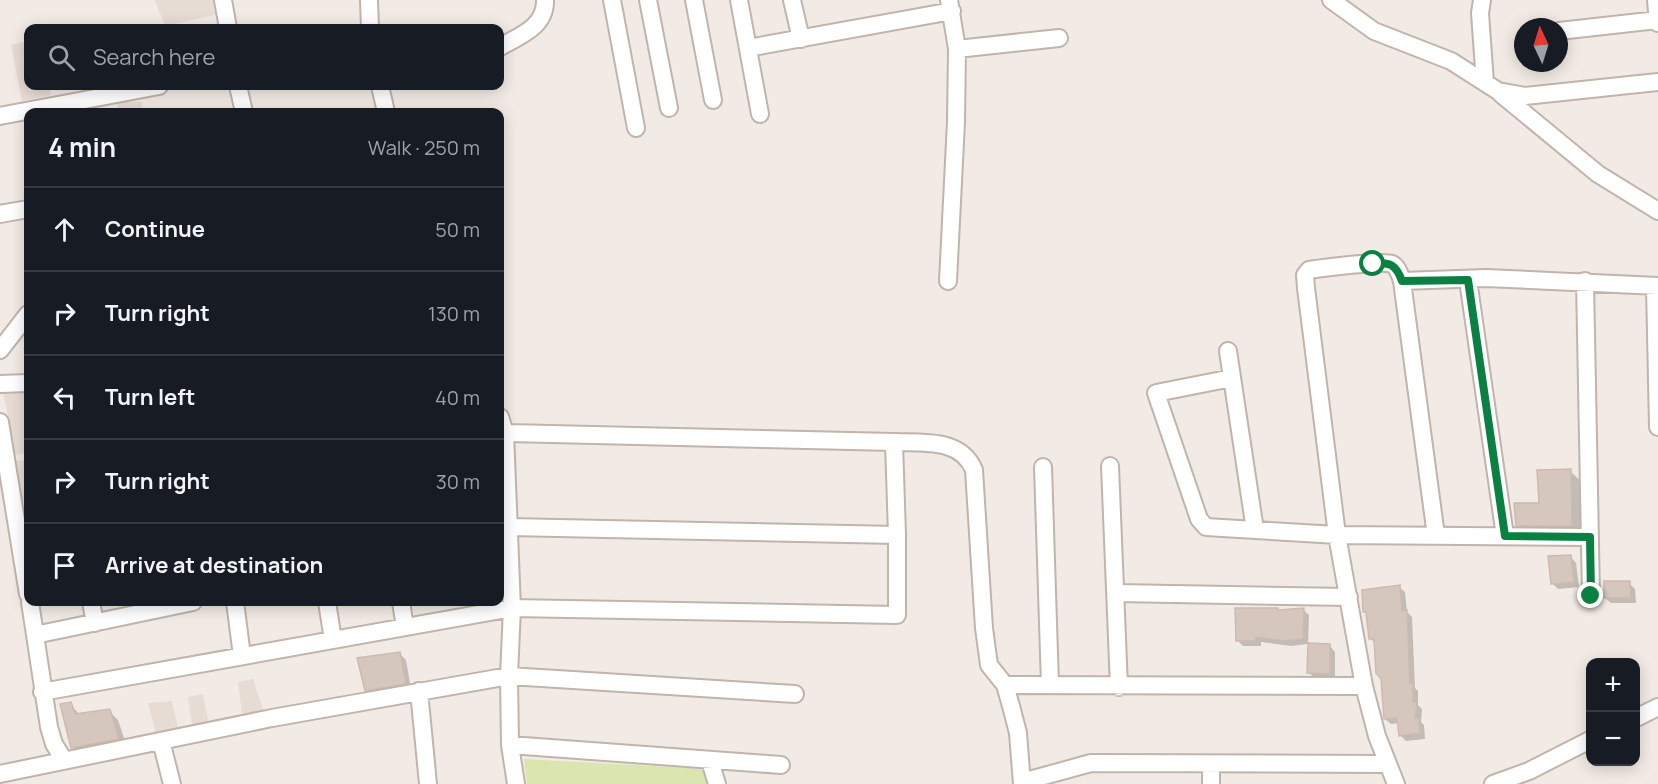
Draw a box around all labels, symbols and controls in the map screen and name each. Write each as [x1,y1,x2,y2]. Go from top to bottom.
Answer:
north arrow [1514,18,1568,72]
search box [24,24,504,90]
icon: search [45,41,78,74]
text: Search here [93,42,215,72]
text: 4 min [48,129,116,165]
text: Walk · 250 m [368,134,480,161]
icon: ahead [48,213,81,246]
text: Continue [105,214,205,244]
text: 50 m [435,216,480,243]
route start [1359,250,1385,276]
icon: right [48,297,81,330]
text: Turn right [105,298,210,328]
text: 130 m [428,300,480,327]
icon: left [48,381,81,414]
text: Turn left [105,382,195,412]
text: 40 m [435,384,480,411]
icon: right [48,465,81,498]
text: Turn right [105,466,210,496]
text: 30 m [436,468,480,495]
icon: arrive [48,549,81,582]
text: Arrive at destination [105,550,323,580]
route end [1577,582,1603,608]
map controls [1586,658,1640,766]
button: + [1586,658,1640,712]
button: − [1586,712,1640,766]

